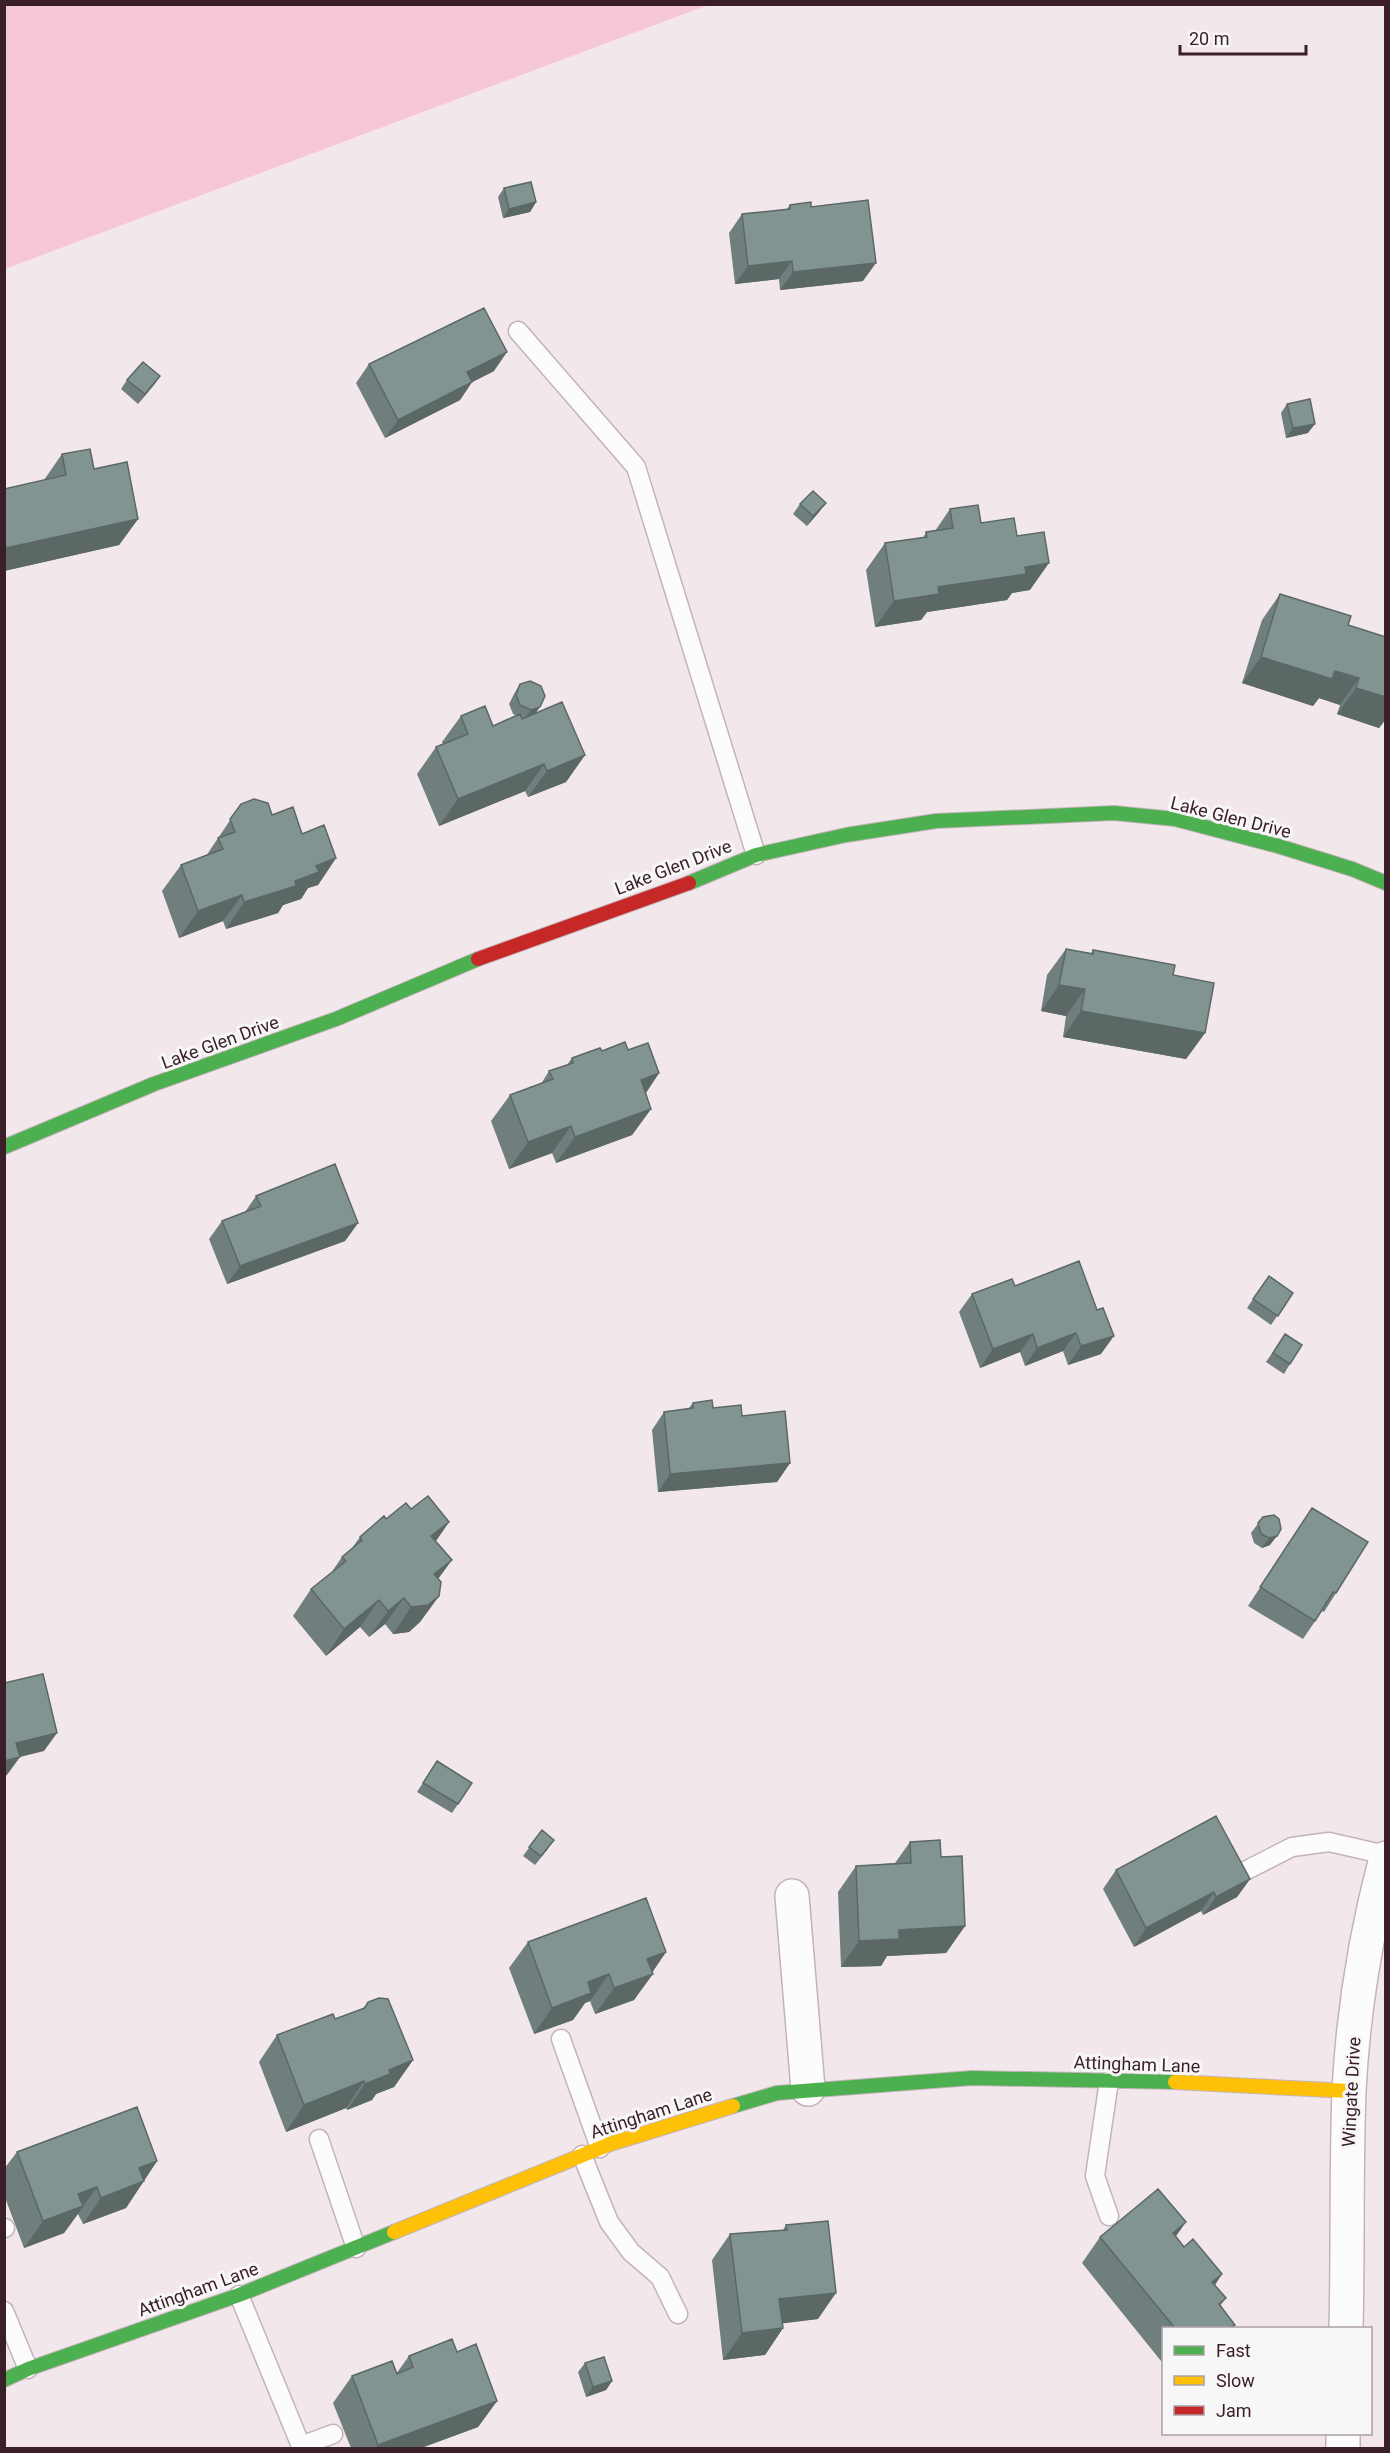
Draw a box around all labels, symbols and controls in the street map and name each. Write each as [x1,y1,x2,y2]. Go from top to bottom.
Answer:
scale bar [1180,18,1306,56]
text: 20 m [1189,28,1229,49]
street label: Lake Glen Drive [1169,792,1293,842]
street label: Lake Glen Drive [612,835,734,899]
street label: Lake Glen Drive [158,1011,282,1073]
street label: Wingate Drive [1338,2036,1364,2148]
street label: Attingham Lane [1073,2051,1201,2077]
street label: Attingham Lane [587,2083,715,2143]
street label: Attingham Lane [135,2257,261,2321]
legend [1162,2327,1372,2435]
text: Fast [1216,2340,1251,2361]
text: Slow [1216,2370,1255,2391]
text: Jam [1216,2400,1252,2421]

